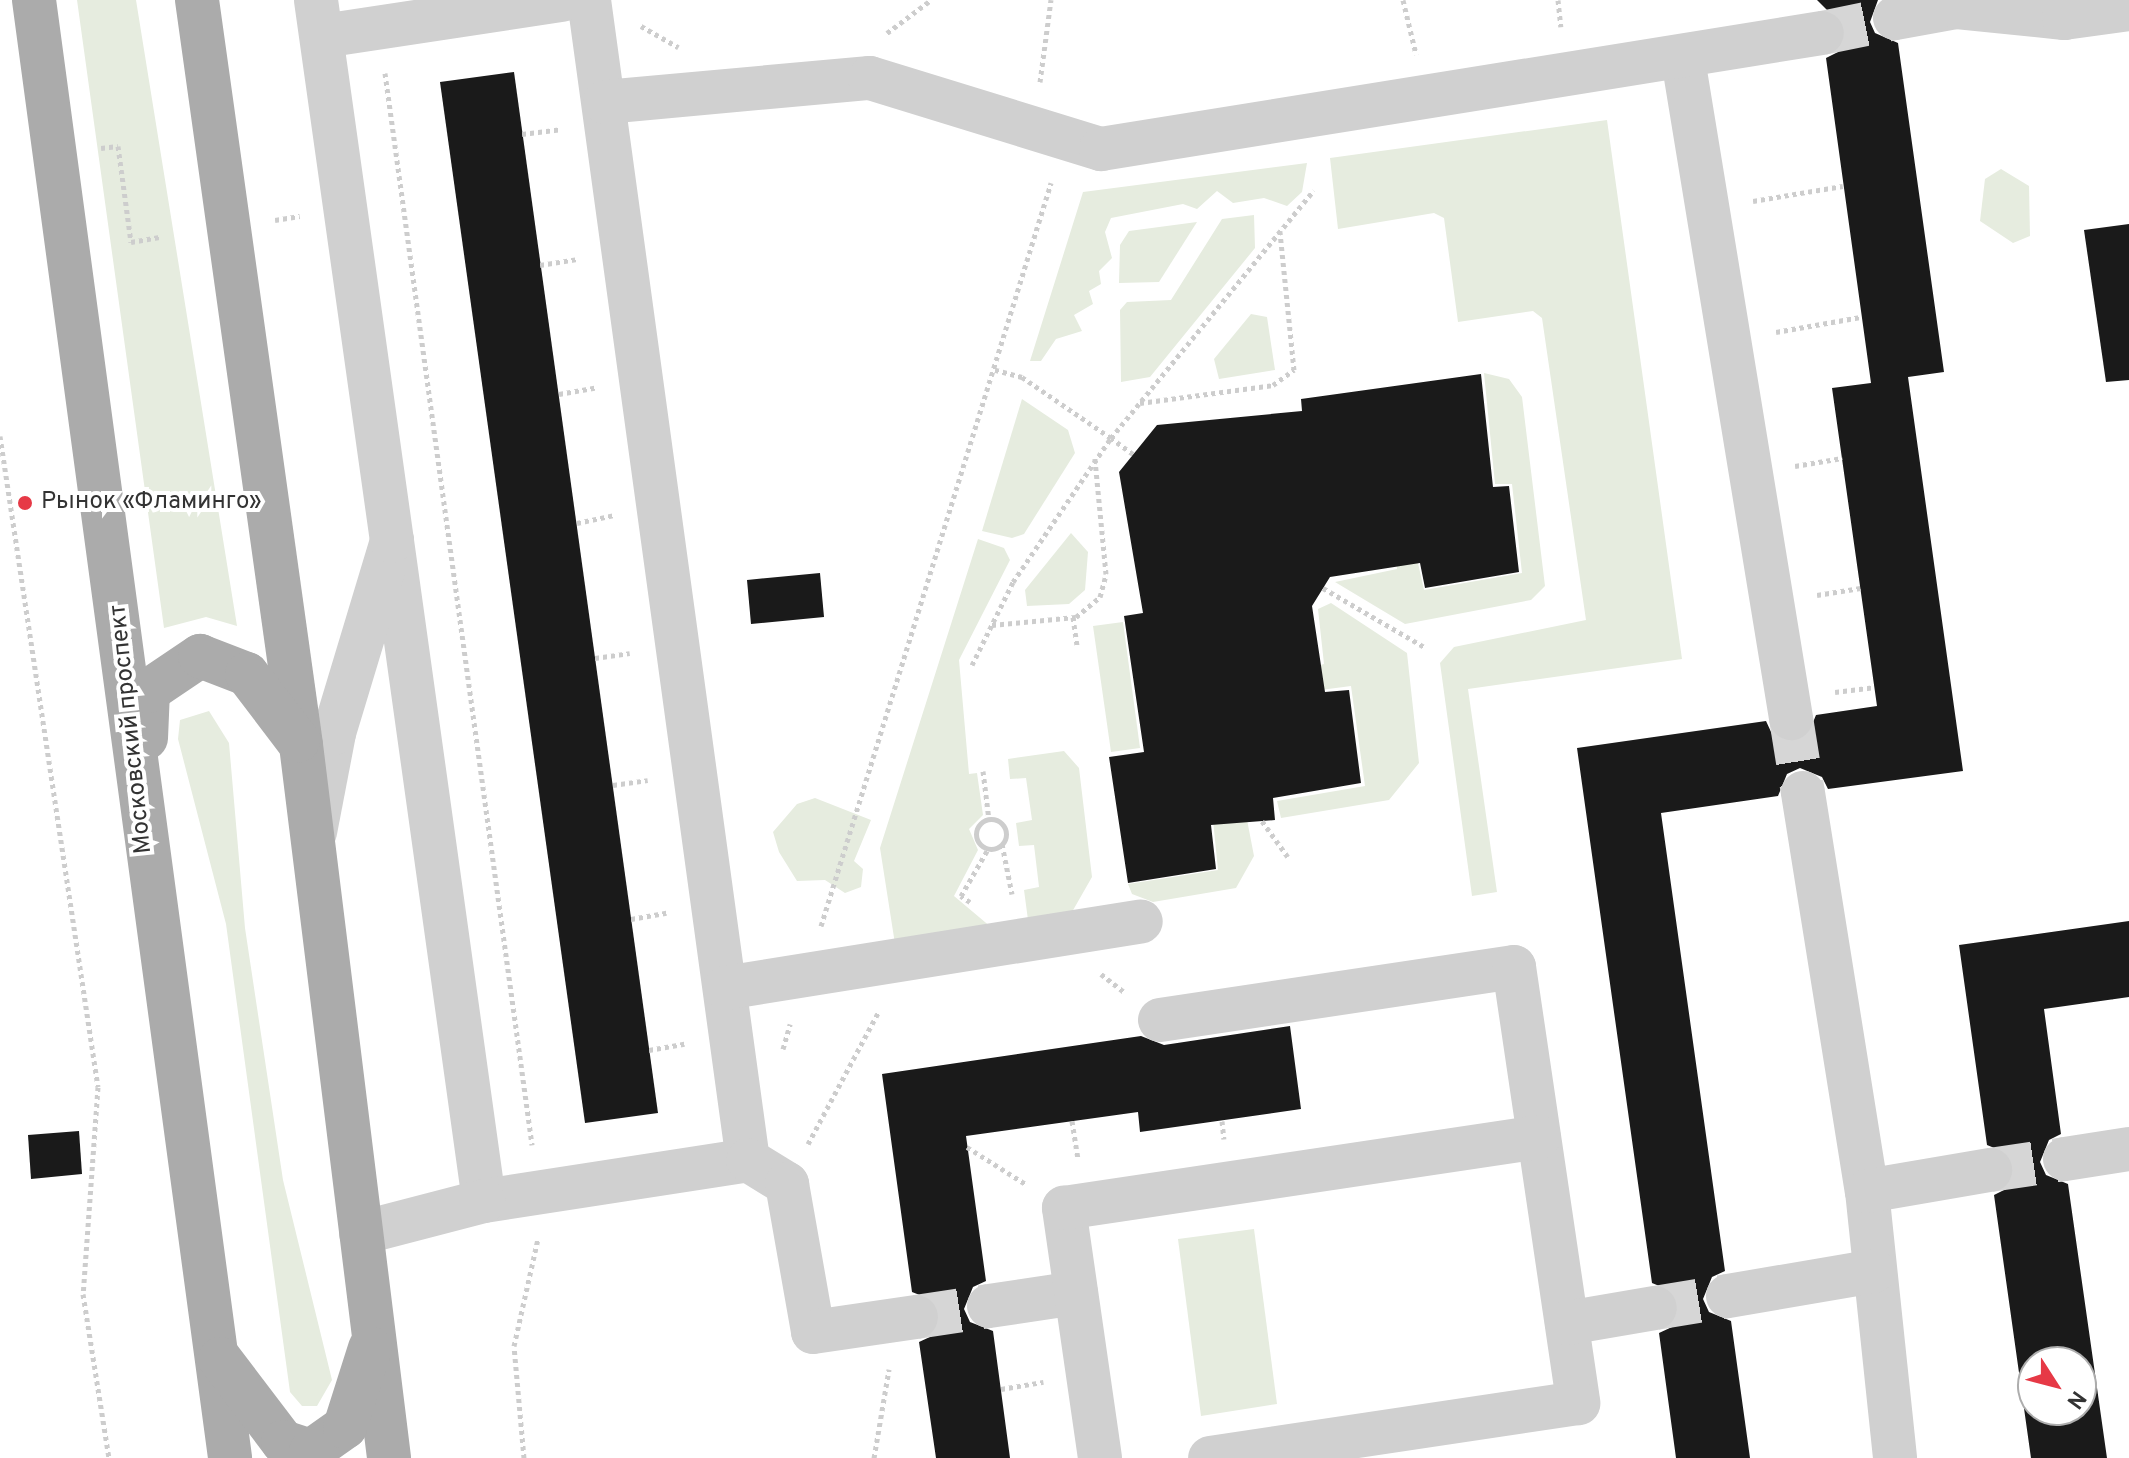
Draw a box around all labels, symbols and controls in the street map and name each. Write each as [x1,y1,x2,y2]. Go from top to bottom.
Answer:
place label: Рынок «Фламинго» [41,489,262,517]
marker: Рынок «Фламинго» [16,494,34,512]
street label: Московский проспект [105,603,159,855]
north arrow [2017,1346,2097,1426]
text: N [2060,1385,2091,1414]

